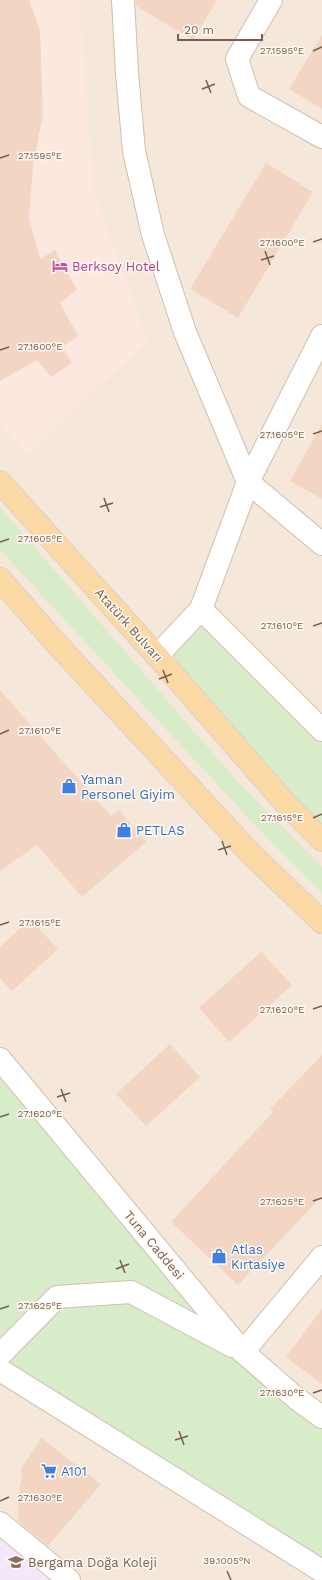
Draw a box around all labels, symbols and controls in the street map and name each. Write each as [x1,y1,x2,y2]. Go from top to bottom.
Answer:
scale bar [178,16,262,42]
text: 20 m [184,23,214,37]
text: 27.1595°E [260,45,304,56]
text: 27.1595°E [18,150,62,161]
text: 27.1600°E [259,237,305,248]
hotel icon: Berksoy Hotel [51,257,69,275]
place label: Berksoy Hotel [72,259,160,274]
text: 27.1600°E [17,341,63,352]
text: 27.1605°E [260,429,304,440]
text: 27.1605°E [18,533,62,544]
street label: Atatürk Bulvarı [92,585,166,665]
text: 27.1610°E [261,620,303,631]
text: 27.1610°E [19,725,61,736]
place label: Yaman Personel Giyim [81,772,175,802]
shop icon: Yaman Personel Giyim [60,777,78,795]
text: 27.1615°E [261,812,303,823]
shop icon: PETLAS [115,821,133,839]
place label: PETLAS [136,823,185,838]
text: 27.1615°E [19,917,61,928]
text: 27.1620°E [260,1004,304,1015]
text: 27.1620°E [18,1108,62,1119]
text: 27.1625°E [260,1196,304,1207]
street label: Tuna Caddesi [121,1208,187,1282]
place label: Atlas Kırtasiye [231,1242,285,1272]
shop icon: Atlas Kırtasiye [210,1247,228,1265]
text: 27.1625°E [18,1300,62,1311]
text: 27.1630°E [260,1387,304,1398]
supermarket icon: A101 [40,1462,58,1480]
place label: A101 [61,1464,87,1479]
text: 27.1630°E [18,1492,62,1503]
school or university icon: Bergama Doğa Koleji [7,1553,25,1571]
place label: Bergama Doğa Koleji [28,1555,157,1570]
text: 39.1005°N [203,1555,251,1566]

